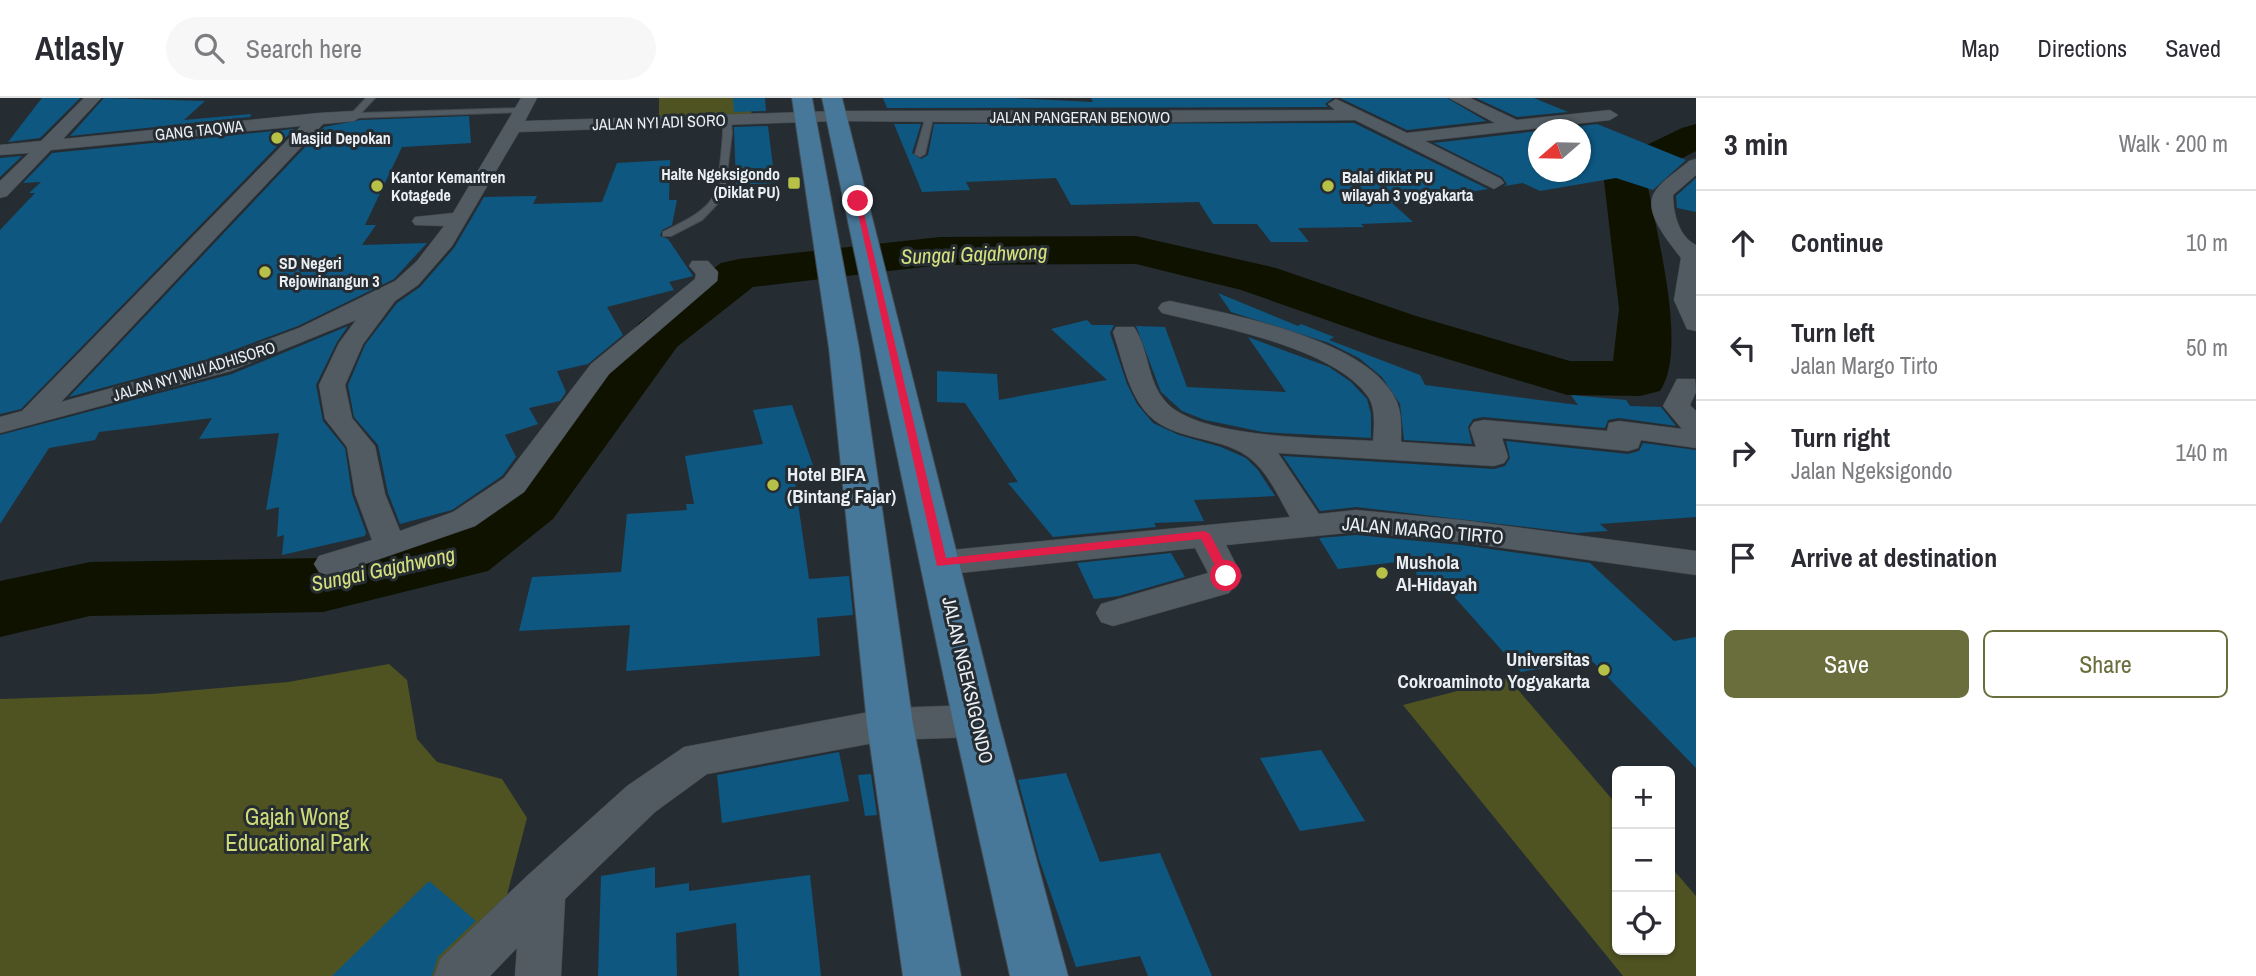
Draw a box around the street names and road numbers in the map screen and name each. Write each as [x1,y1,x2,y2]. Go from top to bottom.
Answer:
street label: JALAN PANGERAN BENOWO [990,106,1170,128]
street label: JALAN NYI ADI SORO [592,109,726,135]
street label: GANG TAQWA [154,114,245,146]
street label: JALAN NYI WIJI ADHISORO [110,336,278,406]
street label: JALAN MARGO TIRTO [1341,510,1505,550]
street label: JALAN NGEKSIGONDO [936,594,1000,766]

